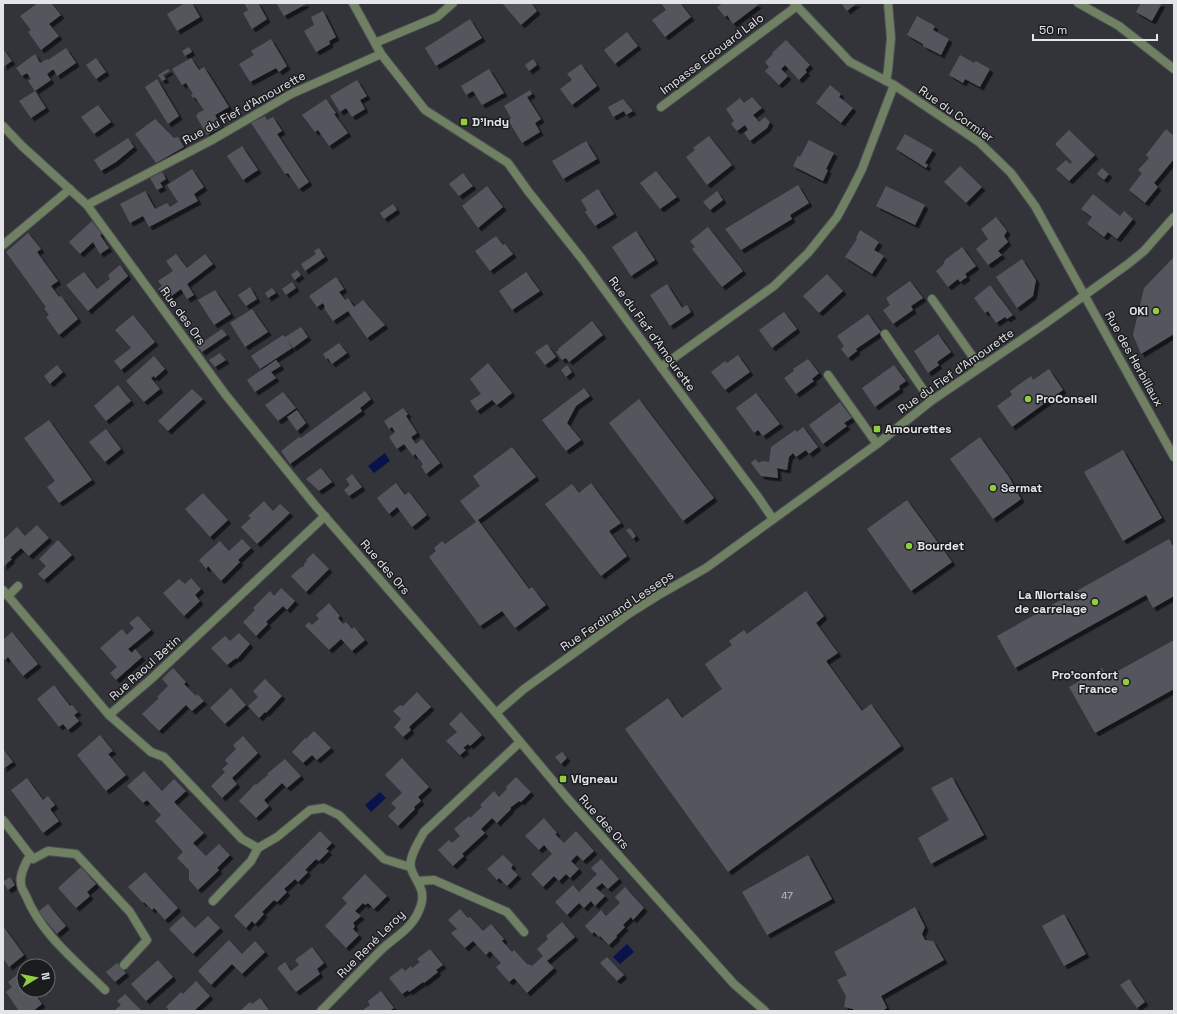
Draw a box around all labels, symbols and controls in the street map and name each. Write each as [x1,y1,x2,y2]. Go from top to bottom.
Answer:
street label: Impasse Edouard Lalo [657,10,767,98]
scale bar [1033,16,1157,42]
text: 50 m [1039,22,1067,38]
street label: Rue du Fief d'Amourette [180,68,308,148]
street label: Rue du Cormier [915,82,997,146]
place label: D'Indy [472,114,509,130]
marker: D'Indy [459,117,469,127]
street label: Rue du Fief d'Amourette [605,273,699,395]
street label: Rue des Ors [157,284,209,348]
place label: OKI [1129,303,1148,319]
marker: OKI [1151,306,1161,316]
street label: Rue des Herbillaux [1101,309,1167,409]
street label: Rue du Fief d'Amourette [895,325,1017,417]
place label: ProConseil [1036,391,1097,407]
marker: ProConseil [1023,394,1033,404]
place label: Amourettes [885,421,952,437]
marker: Amourettes [872,424,882,434]
place label: Sermat [1001,480,1042,496]
marker: Sermat [988,483,998,493]
street label: Rue des Ors [357,536,413,598]
place label: Bourdet [917,538,964,554]
marker: Bourdet [904,541,914,551]
street label: Rue Ferdinand Lesseps [557,567,677,655]
place label: La Niortaise de carrelage [1015,587,1087,617]
marker: La Niortaise de carrelage [1090,597,1100,607]
street label: Rue Raoul Betin [106,632,184,704]
place label: Pro'confort France [1052,667,1118,697]
marker: Pro'confort France [1121,677,1131,687]
place label: Vigneau [571,771,618,787]
marker: Vigneau [558,774,568,784]
street label: Rue des Ors [575,791,633,853]
house number: 47 [781,889,793,902]
street label: Rue René Leroy [334,907,408,981]
north arrow [16,958,56,998]
text: N [38,971,53,981]

